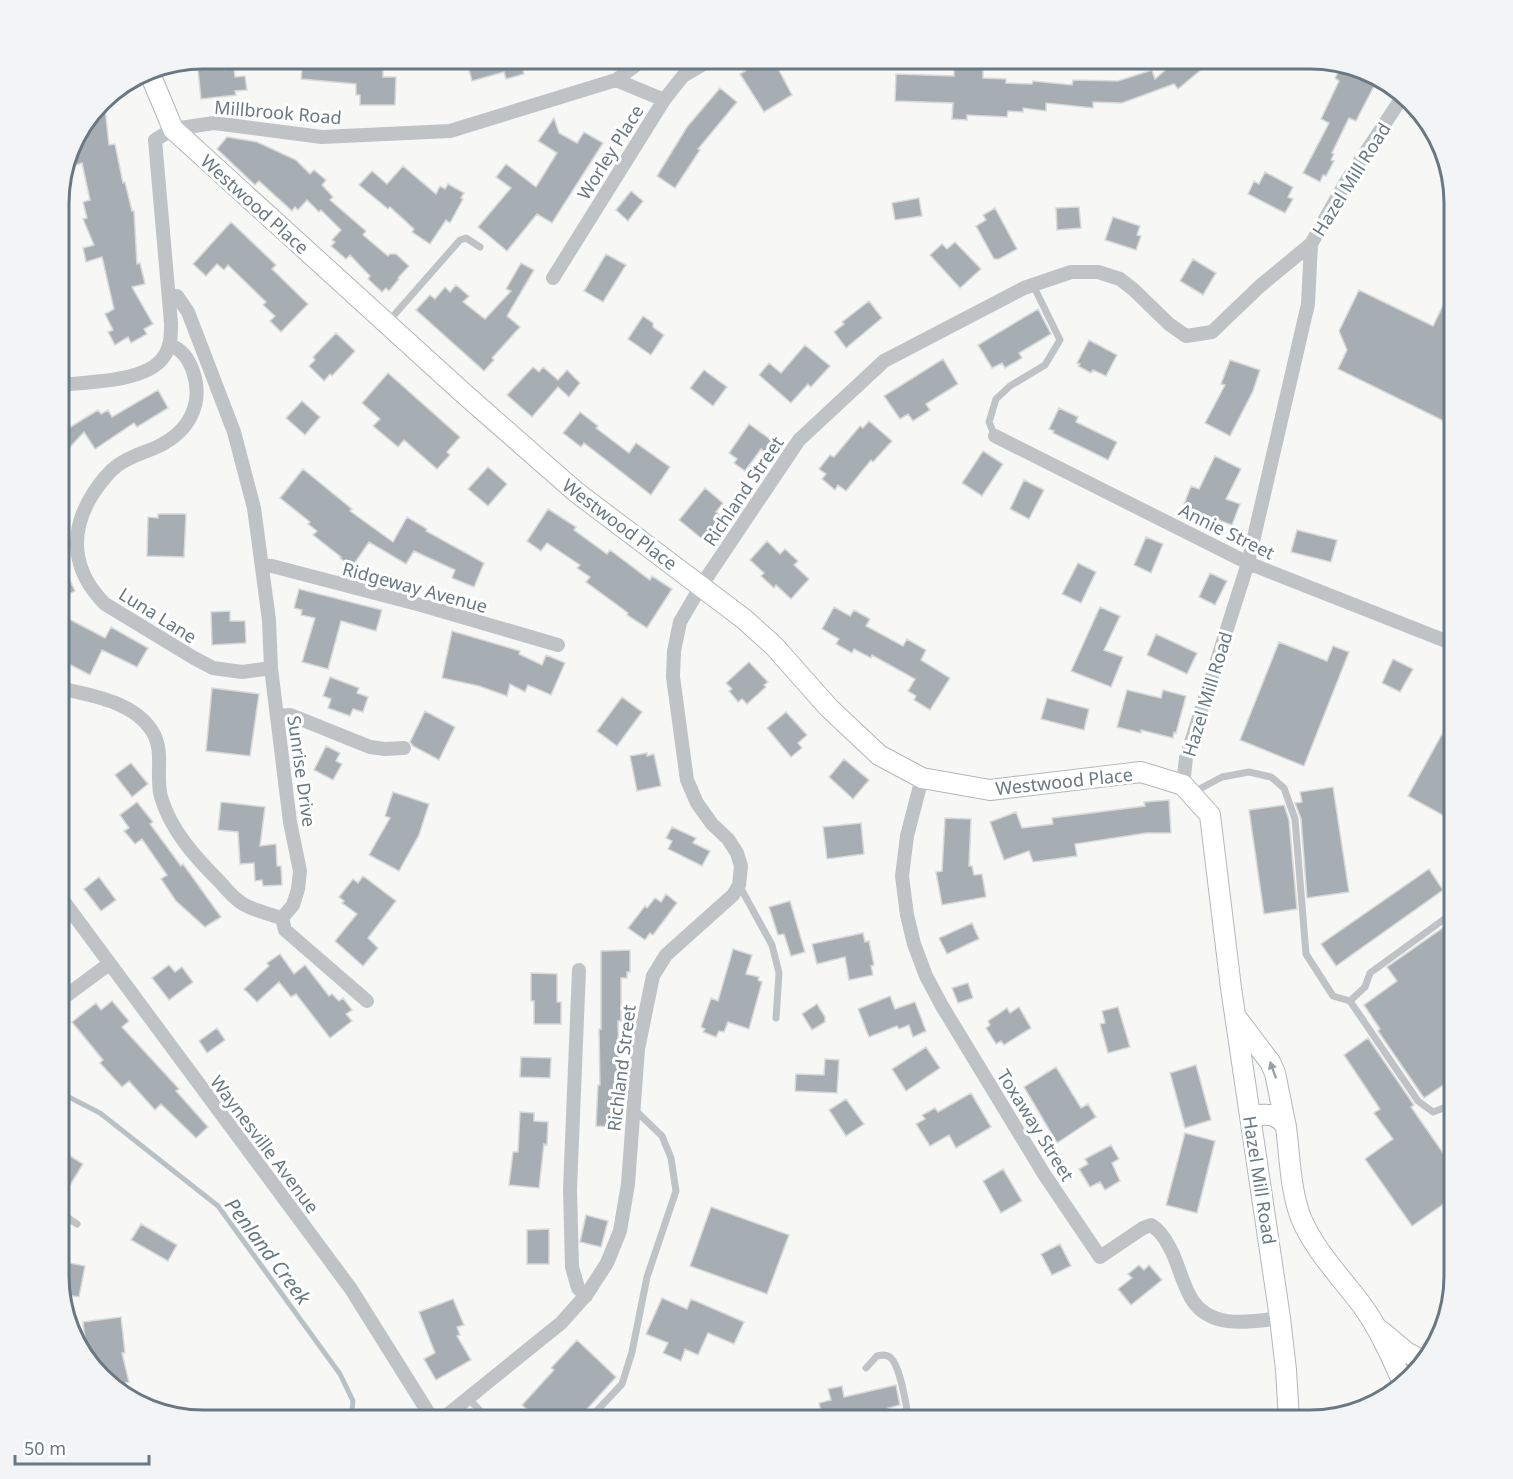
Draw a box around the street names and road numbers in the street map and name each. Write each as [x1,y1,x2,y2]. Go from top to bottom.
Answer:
street label: Millbrook Road [213,94,343,130]
street label: Worley Place [571,100,649,204]
street label: Hazel Mill Road [1306,118,1396,240]
street label: Westwood Place [196,149,314,259]
street label: Richland Street [697,431,789,551]
street label: Westwood Place [558,473,682,575]
street label: Annie Street [1175,498,1279,565]
street label: Ridgeway Avenue [340,556,490,618]
street label: Luna Lane [115,582,201,648]
street label: Hazel Mill Road [1177,629,1237,759]
street label: Sunrise Drive [282,714,322,828]
street label: Westwood Place [994,762,1134,800]
street label: Richland Street [601,1003,641,1133]
street label: Toxaway Street [992,1065,1080,1186]
street label: Waynesville Avenue [205,1070,325,1218]
street label: Hazel Mill Road [1238,1114,1282,1246]

